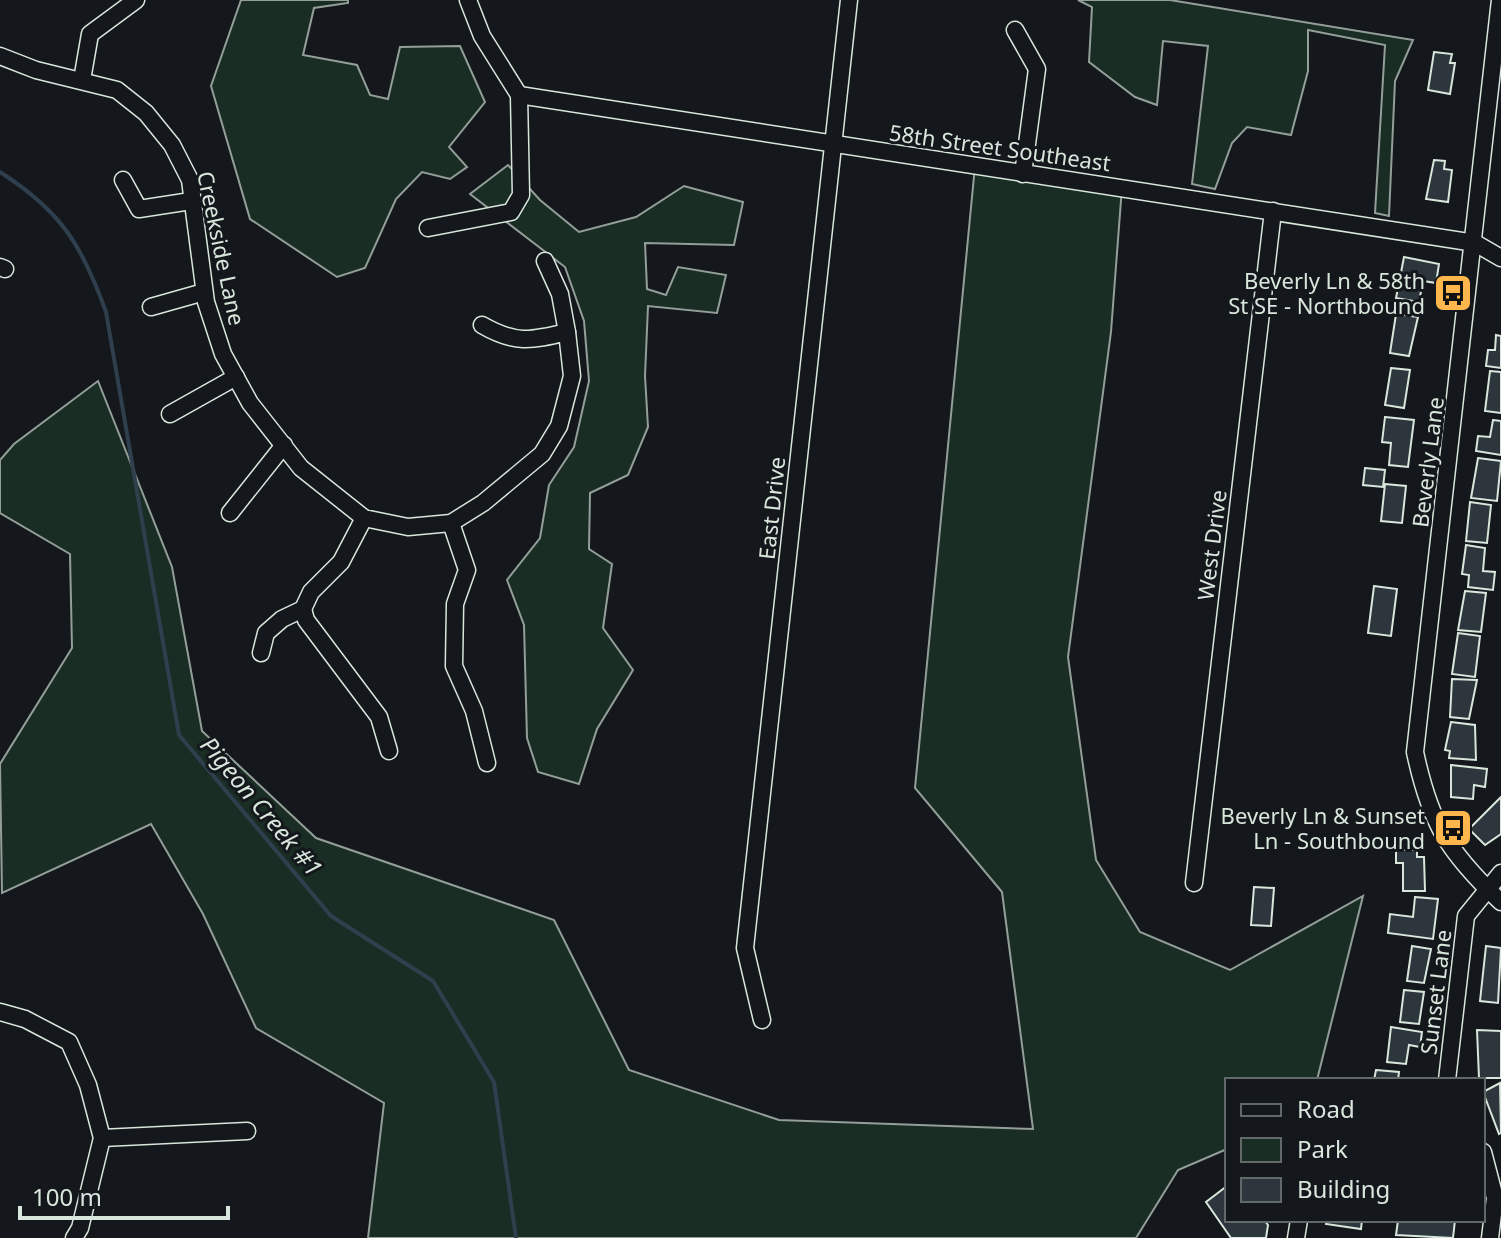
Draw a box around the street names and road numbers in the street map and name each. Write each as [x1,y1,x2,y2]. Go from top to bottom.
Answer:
street label: 58th Street Southeast [887,117,1113,177]
street label: Creekside Lane [191,168,253,328]
street label: Beverly Lane [1404,395,1450,529]
street label: East Drive [751,455,791,561]
street label: West Drive [1189,488,1233,602]
street label: Sunset Lane [1412,928,1458,1056]

